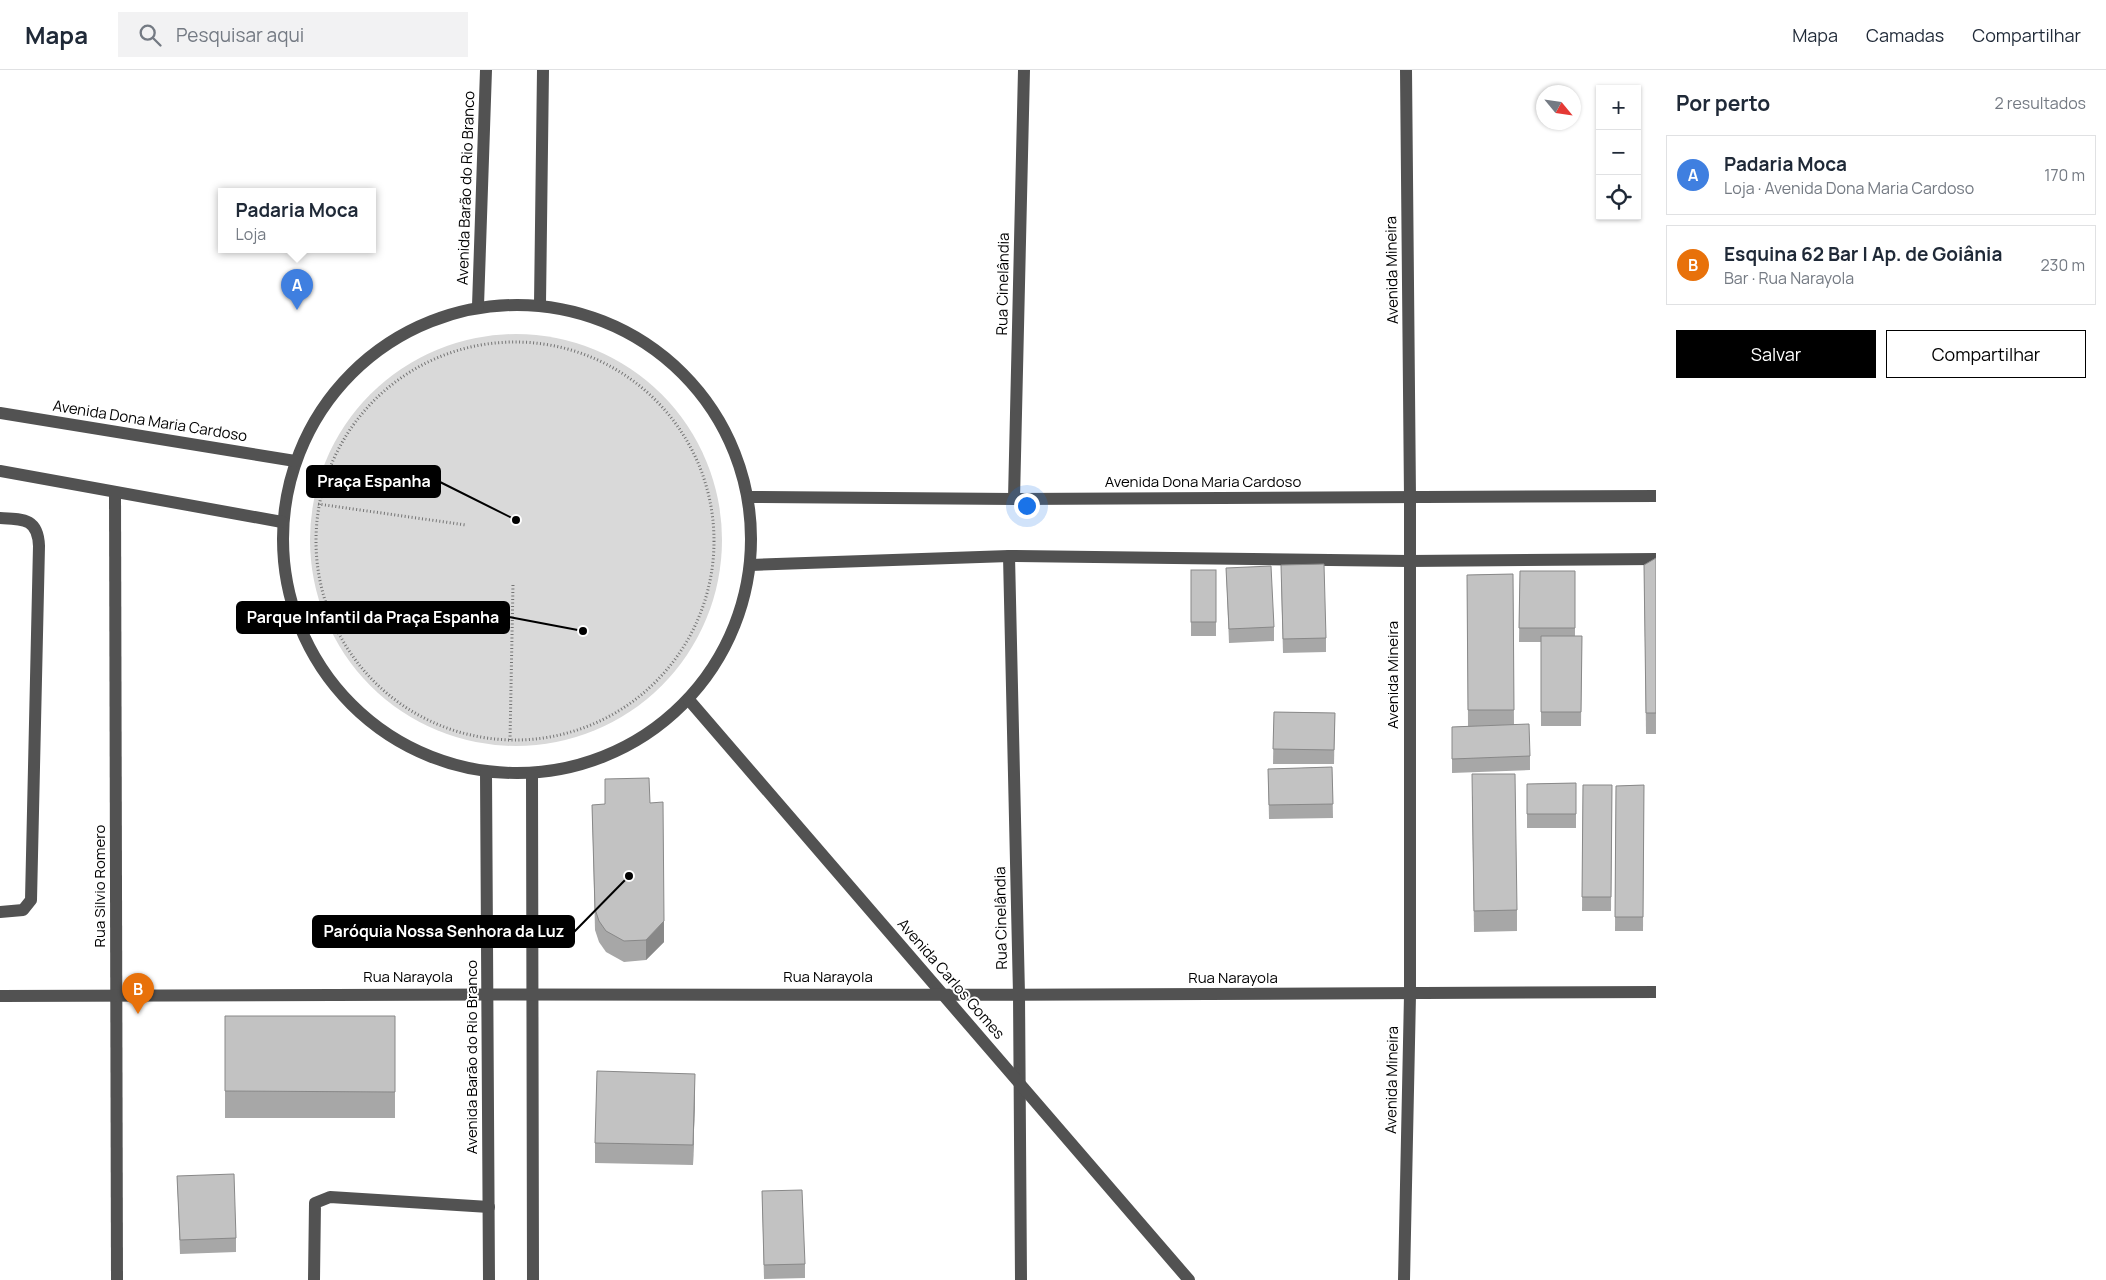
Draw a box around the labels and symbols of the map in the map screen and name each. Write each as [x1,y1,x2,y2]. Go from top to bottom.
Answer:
north arrow [1536,85,1581,130]
street label: Avenida Barão do Rio Branco [452,90,479,285]
street label: Avenida Mineira [1380,216,1403,324]
street label: Rua Cinelândia [991,232,1014,336]
pin: A [281,269,313,310]
street label: Avenida Dona Maria Cardoso [51,395,249,446]
callout: Praça Espanha [307,466,440,497]
text: Praça Espanha [317,470,431,492]
street label: Avenida Dona Maria Cardoso [1105,471,1301,492]
your location [1014,493,1040,519]
callout: Parque Infantil da Praça Espanha [237,602,509,633]
text: Parque Infantil da Praça Espanha [247,606,499,628]
street label: Avenida Mineira [1382,621,1403,729]
street label: Rua Silvio Romero [89,824,110,947]
street label: Rua Cinelândia [989,866,1012,970]
street label: Avenida Carlos Gomes [893,914,1010,1044]
callout: Paróquia Nossa Senhora da Luz [313,916,574,947]
text: Paróquia Nossa Senhora da Luz [324,920,564,942]
street label: Avenida Barão do Rio Branco [461,960,482,1154]
street label: Rua Narayola [363,966,453,987]
street label: Rua Narayola [783,966,873,987]
street label: Rua Narayola [1188,967,1278,988]
pin: B [122,973,154,1014]
street label: Avenida Mineira [1380,1026,1403,1134]

